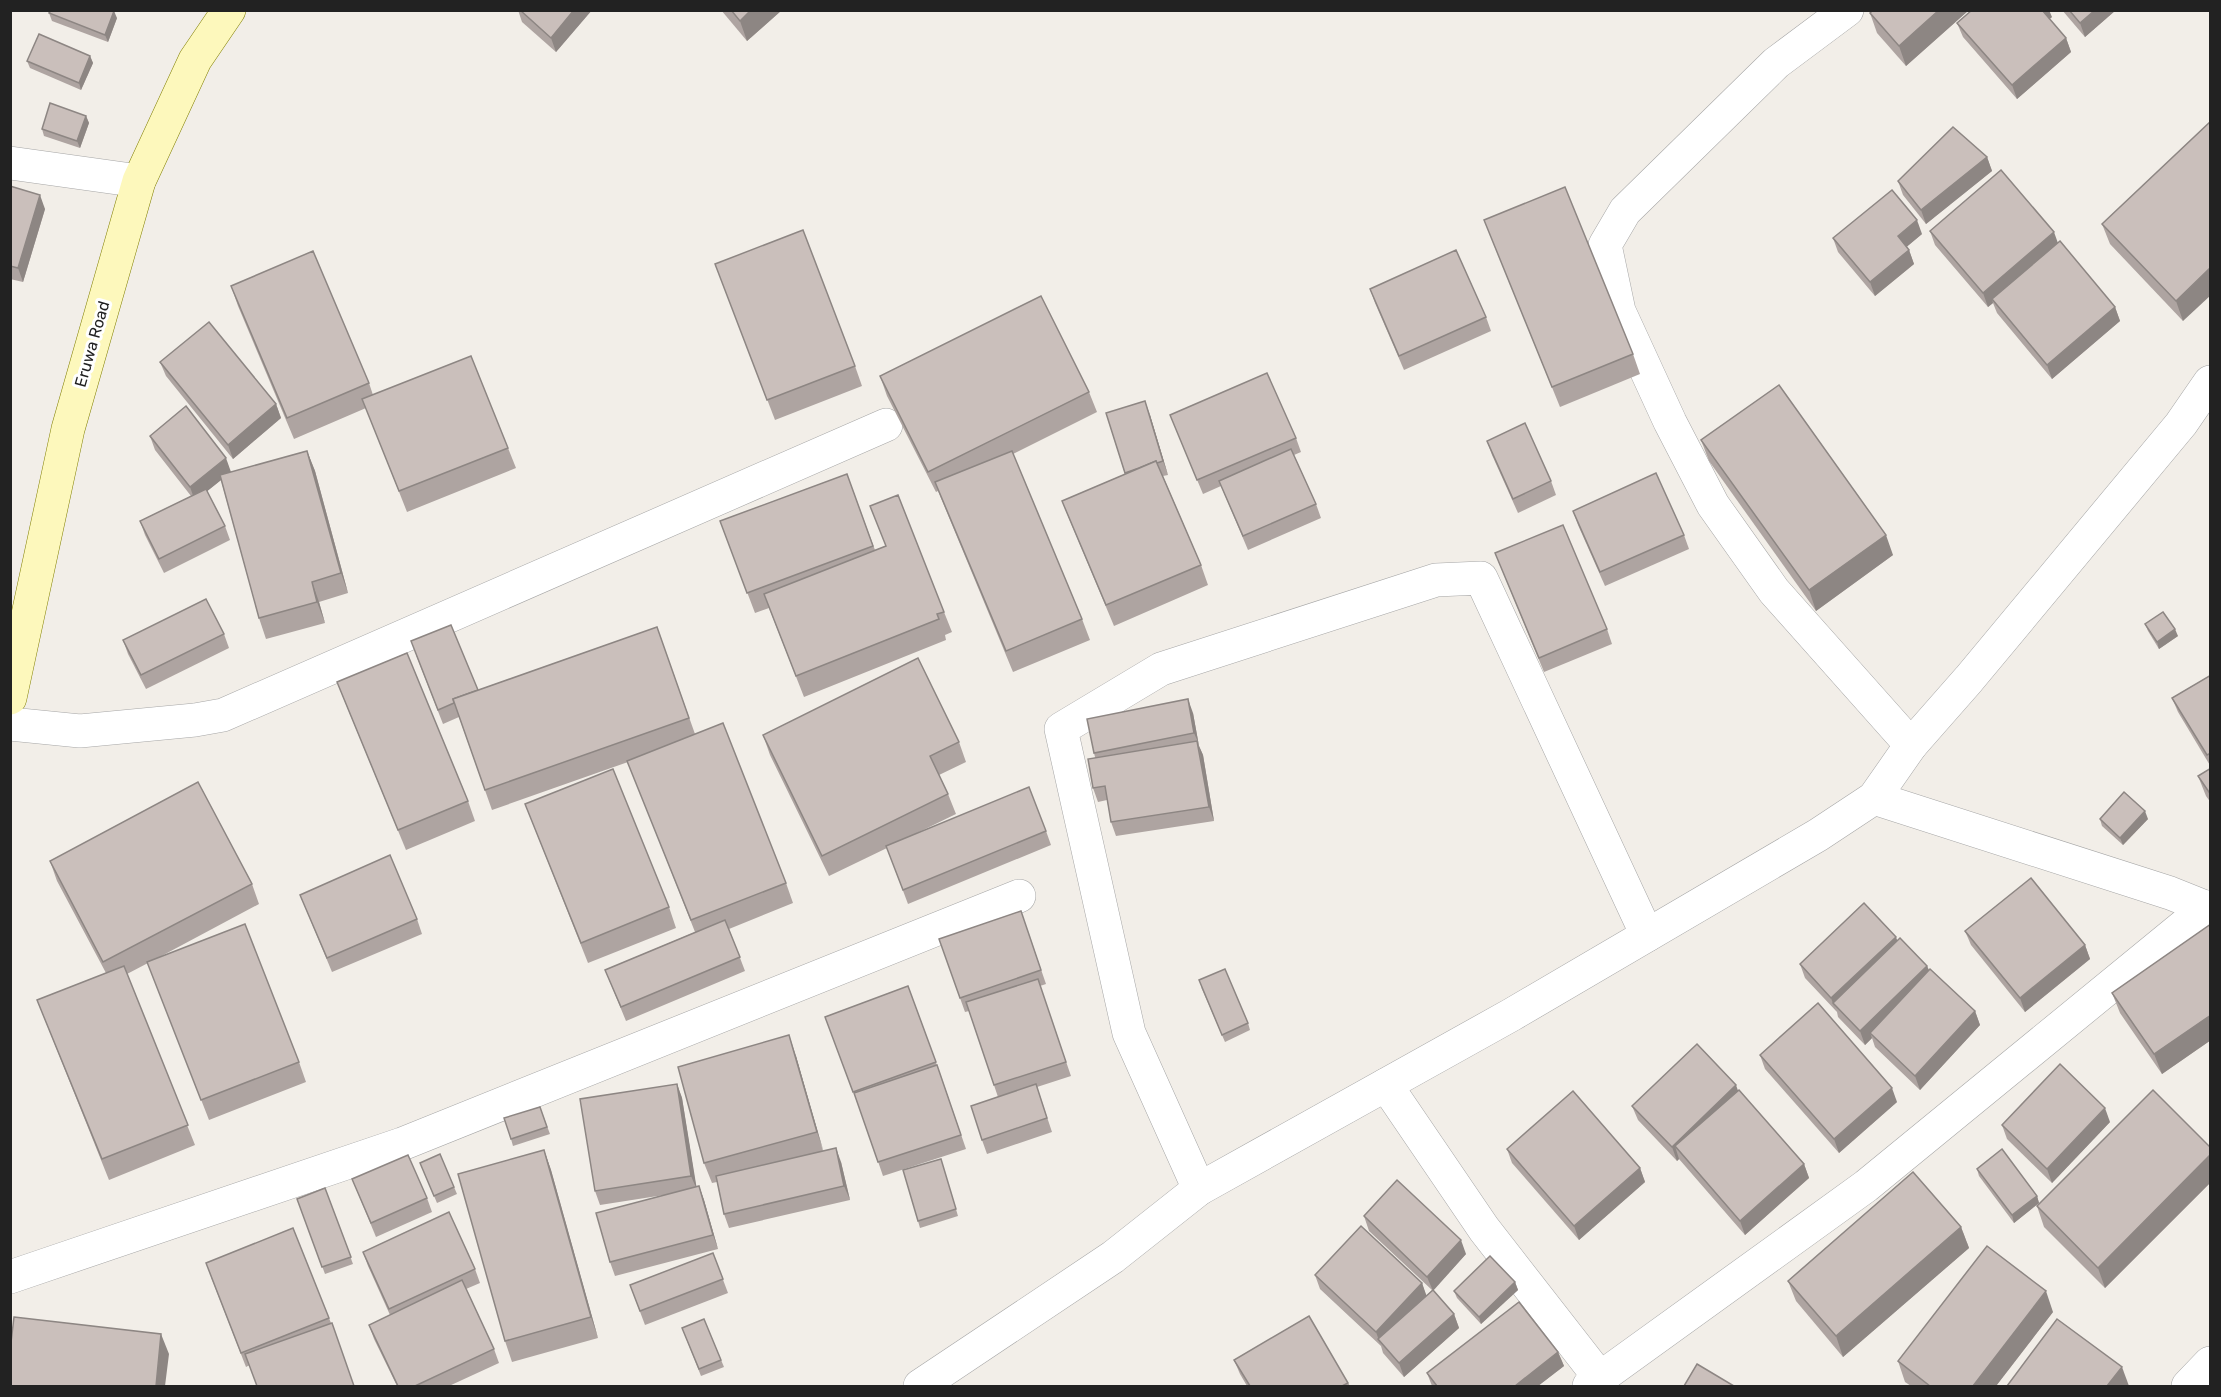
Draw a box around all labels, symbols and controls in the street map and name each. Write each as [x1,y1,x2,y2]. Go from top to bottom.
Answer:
street label: Eruwa Road [71,299,113,389]

